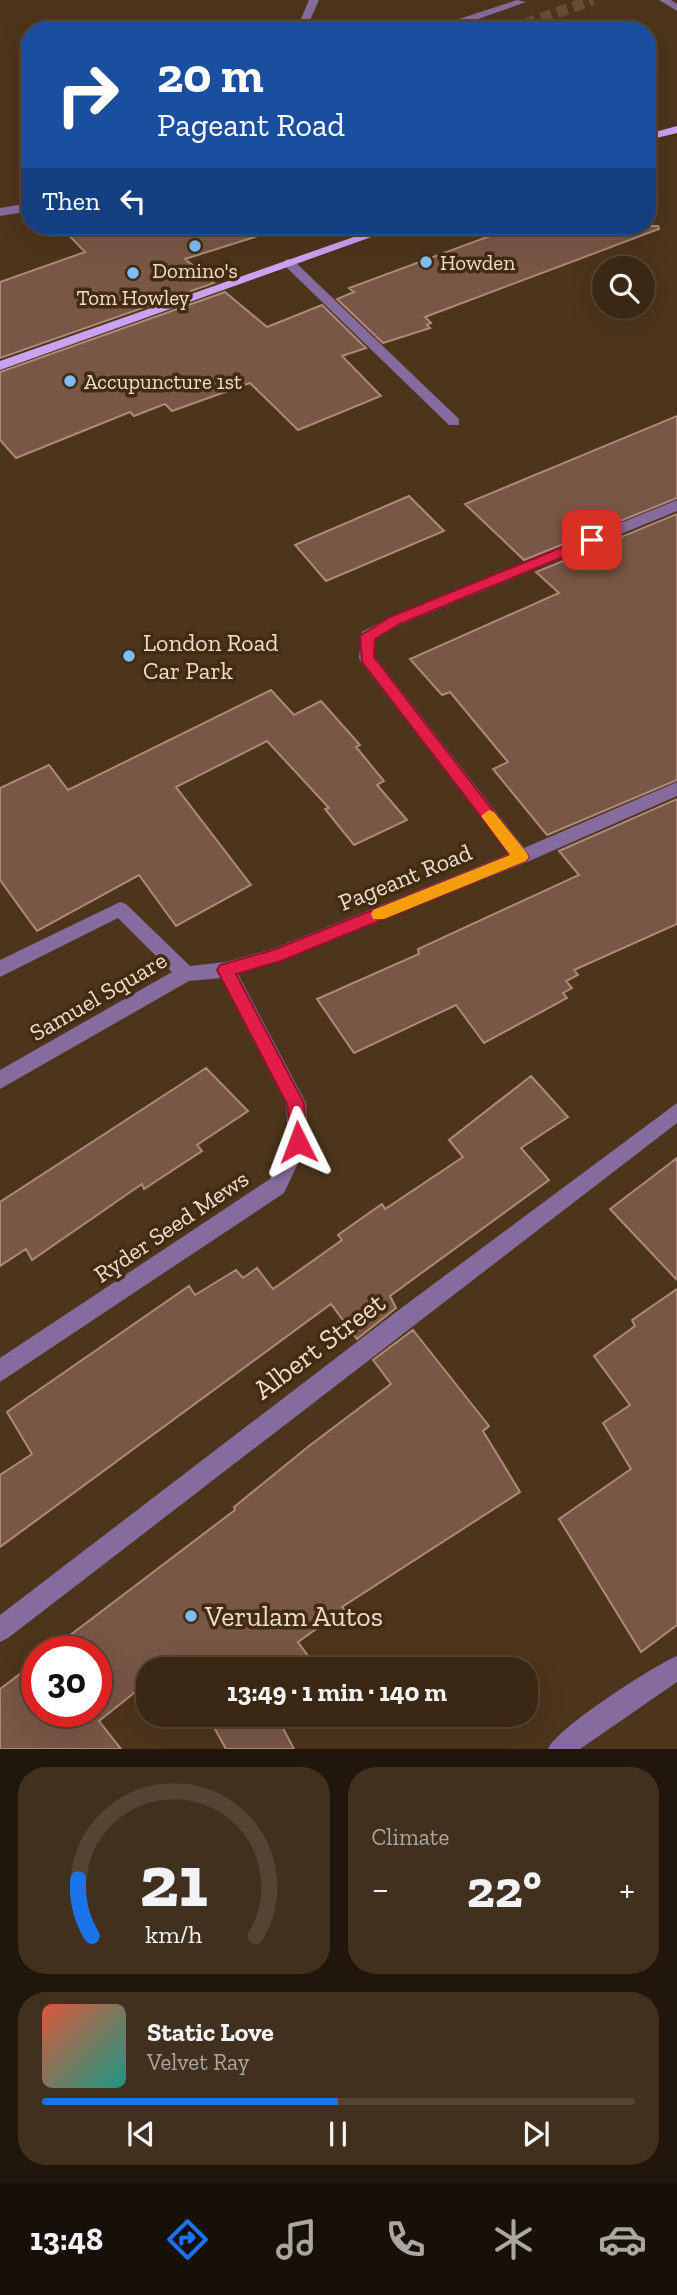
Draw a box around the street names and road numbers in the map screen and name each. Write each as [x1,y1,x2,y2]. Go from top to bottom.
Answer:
street label: Pageant Road [334,837,476,917]
street label: Samuel Square [24,945,172,1047]
street label: Ryder Seed Mews [88,1164,254,1288]
street label: Albert Street [247,1286,392,1406]

